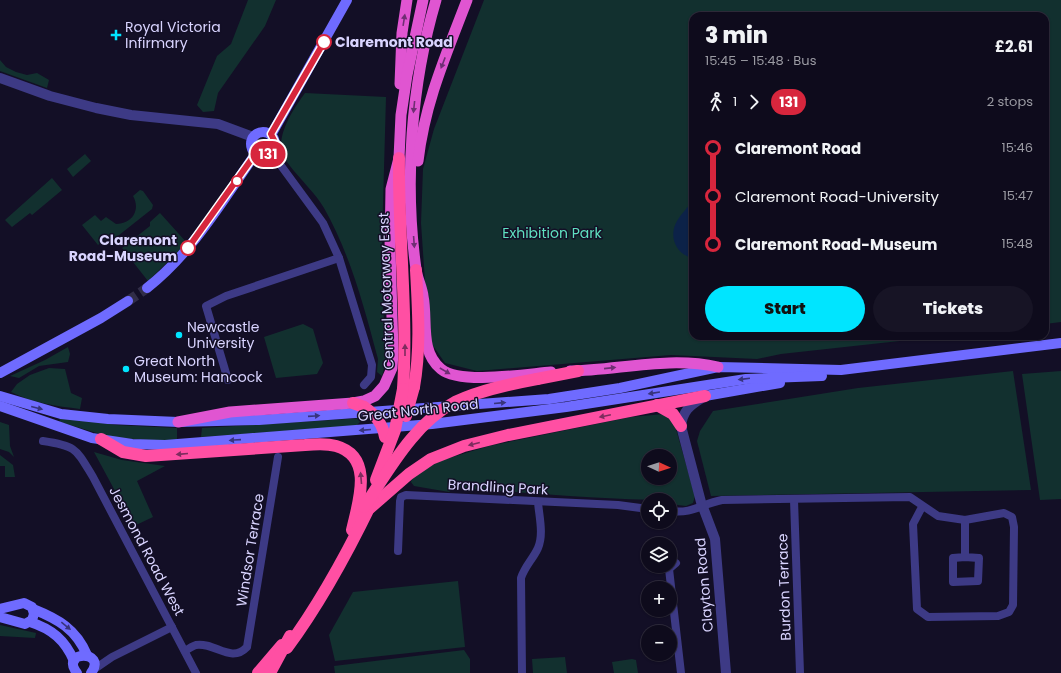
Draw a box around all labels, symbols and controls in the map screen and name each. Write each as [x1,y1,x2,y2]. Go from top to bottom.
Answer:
one-way arrow [401,14,407,26]
place label: Royal Victoria Infirmary [125,17,221,53]
text: 3 min [705,20,768,51]
marker: Royal Victoria Infirmary [110,29,122,41]
place label: Claremont Road [335,32,453,52]
marker: Claremont Road [316,34,332,50]
text: £2.61 [995,36,1033,57]
text: 15:45 – 15:48 · Bus [705,51,816,70]
one-way arrow [440,57,446,69]
icon: walk [705,91,727,113]
icon: forward [743,91,765,113]
text: 1 [733,92,737,111]
text: 131 [779,92,798,112]
text: 2 stops [987,92,1033,111]
one-way arrow [411,101,418,113]
text: Claremont Road [735,138,861,159]
text: 15:46 [1001,138,1033,157]
line badge: 131 [245,141,291,167]
text: 131 [259,144,278,164]
unlabelled marker [231,175,243,187]
text: Claremont Road-University [735,186,939,207]
text: 15:47 [1003,186,1033,205]
street label: Central Motorway East [373,212,399,370]
park label: Exhibition Park [502,223,602,243]
place label: Claremont Road-Museum [69,230,177,266]
text: Claremont Road-Museum [735,234,937,255]
text: 15:48 [1002,234,1033,253]
one-way arrow [411,236,418,248]
marker: Claremont Road-Museum [180,240,196,256]
button: Start [705,286,865,332]
button: Tickets [873,286,1033,332]
place label: Newcastle University [187,317,260,353]
marker: Newcastle University [174,330,184,340]
one-way arrow [402,343,408,356]
place label: Great North Museum: Hancock [134,351,263,387]
marker: Great North Museum: Hancock [121,364,131,374]
one-way arrow [604,364,617,371]
one-way arrow [439,368,451,374]
one-way arrow [738,376,750,382]
one-way arrow [648,390,660,396]
street label: Great North Road [357,394,479,426]
one-way arrow [494,400,506,407]
one-way arrow [31,405,43,411]
one-way arrow [308,412,320,419]
one-way arrow [599,413,611,419]
one-way arrow [359,427,371,434]
one-way arrow [229,436,241,443]
one-way arrow [468,441,480,447]
north arrow [641,449,677,485]
map controls [641,449,677,661]
one-way arrow [176,451,188,457]
one-way arrow [358,472,364,484]
street label: Brandling Park [447,474,550,500]
street label: Jesmond Road West [104,483,190,619]
street label: Windsor Terrace [231,492,269,608]
button: locate [641,493,677,529]
street label: Burdon Terrace [772,533,796,641]
button: layers [641,537,677,573]
street label: Clayton Road [690,537,718,633]
button: + [641,581,677,617]
one-way arrow [60,621,71,630]
button: − [641,625,677,661]

